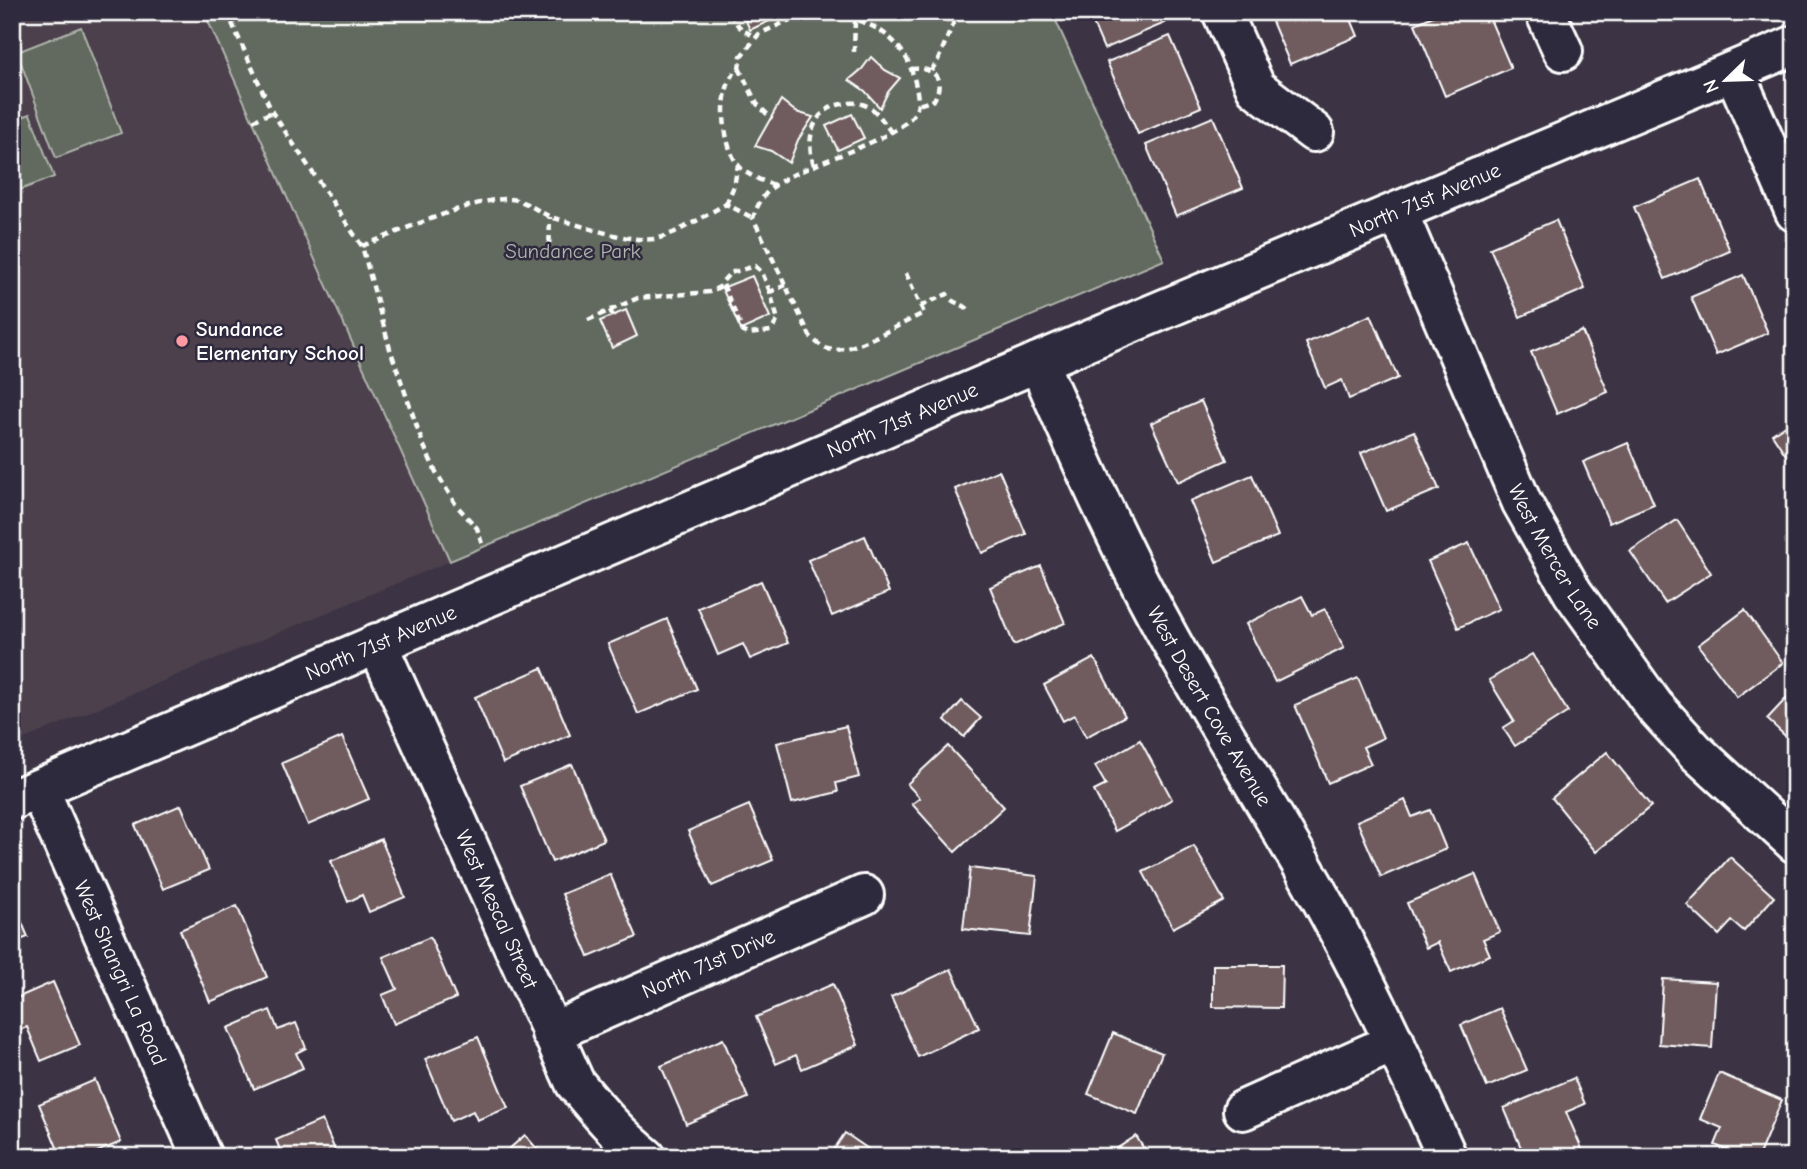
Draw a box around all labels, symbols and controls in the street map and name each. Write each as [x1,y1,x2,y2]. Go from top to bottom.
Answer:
north arrow [1692,46,1762,116]
text: N [1699,76,1724,96]
street label: North 71st Avenue [1346,158,1504,242]
park label: Sundance Park [505,239,641,263]
place label: Sundance Elementary School [196,317,364,365]
marker: Sundance Elementary School [174,333,190,349]
street label: North 71st Avenue [823,377,981,463]
street label: West Mercer Lane [1503,480,1607,633]
street label: North 71st Avenue [302,600,460,685]
street label: West Desert Cove Avenue [1142,602,1277,811]
street label: West Mescal Street [451,826,543,993]
street label: West Shangri La Road [69,877,172,1069]
street label: North 71st Drive [638,924,779,1003]

